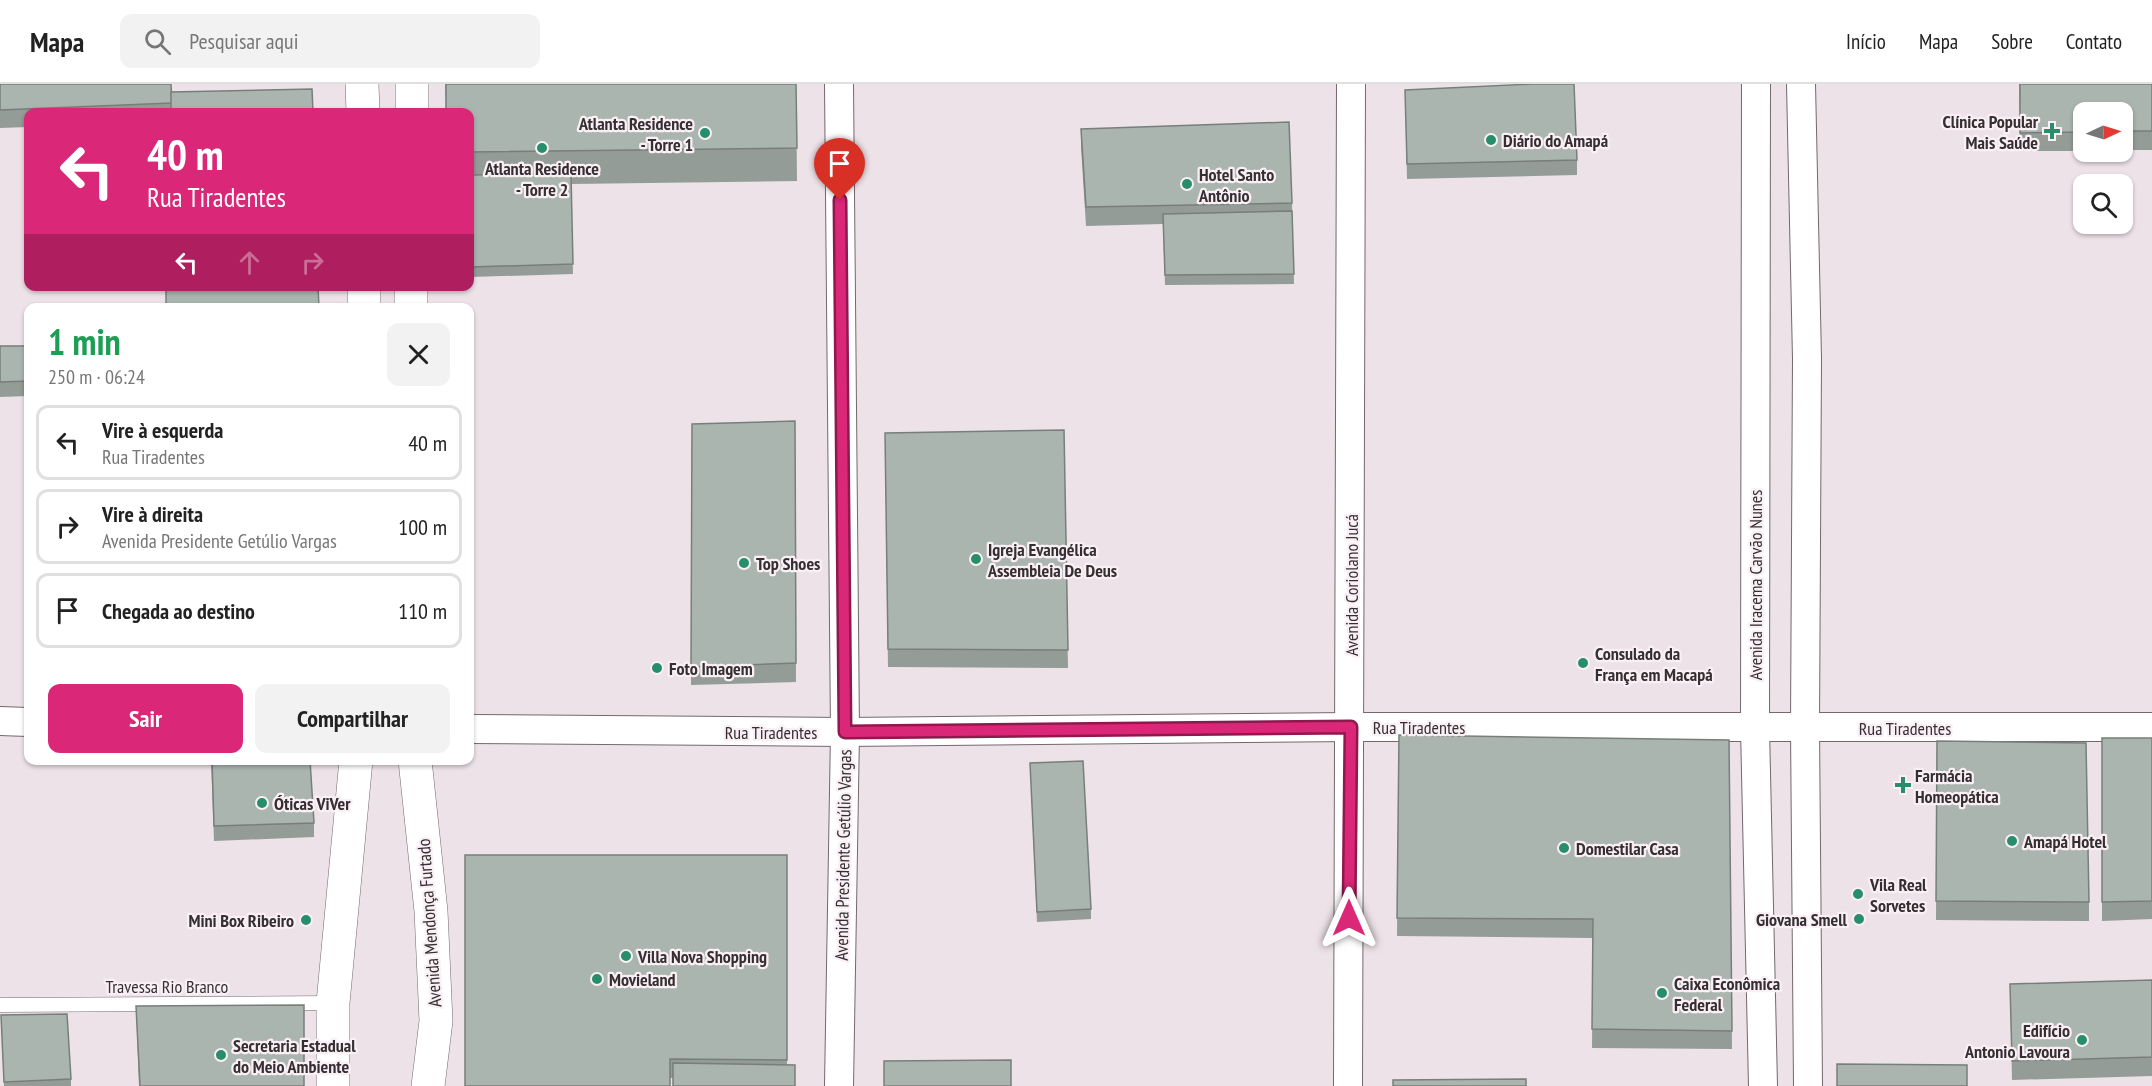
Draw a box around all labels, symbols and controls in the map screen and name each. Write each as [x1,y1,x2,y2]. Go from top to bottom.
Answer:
search box [120,14,540,68]
text: Mapa [30,23,84,60]
icon: search [141,25,174,58]
text: Pesquisar aqui [189,27,298,55]
text: Início [1846,28,1886,55]
text: Mapa [1919,28,1958,55]
text: Sobre [1991,28,2033,55]
text: Contato [2066,28,2122,55]
north arrow [2073,102,2133,162]
map controls [2073,102,2133,234]
place label: Clínica Popular Mais Saúde [1943,110,2039,154]
place label: Atlanta Residence - Torre 1 [578,112,693,156]
marker: Clínica Popular Mais Saúde [2043,122,2061,140]
marker: Atlanta Residence - Torre 1 [698,126,712,140]
text: 40 m [147,127,224,182]
place label: Diário do Amapá [1503,129,1608,152]
icon: left [48,132,126,210]
marker: Diário do Amapá [1484,133,1498,147]
pin [814,138,865,200]
marker: Atlanta Residence - Torre 2 [535,141,549,155]
icon: arrive [823,147,856,180]
place label: Atlanta Residence - Torre 2 [484,157,599,201]
place label: Hotel Santo Antônio [1198,163,1274,207]
button: search [2073,174,2133,234]
marker: Hotel Santo Antônio [1180,177,1194,191]
text: Rua Tiradentes [147,180,286,214]
icon: left [170,246,203,279]
icon: ahead [233,246,266,279]
icon: right [296,246,329,279]
text: 1 min [48,318,121,365]
button: close [387,323,450,386]
text: 250 m · 06:24 [48,364,145,390]
text: Vire à esquerda [102,416,223,444]
icon: left [51,426,84,459]
text: 40 m [408,429,447,457]
text: Rua Tiradentes [102,444,205,470]
street label: Avenida Iracema Carvão Nunes [1744,490,1767,680]
text: Vire à direita [102,500,203,528]
icon: right [51,510,84,543]
text: 100 m [398,513,447,541]
street label: Avenida Coriolano Jucá [1340,514,1363,656]
text: Avenida Presidente Getúlio Vargas [102,528,337,554]
place label: Igreja Evangélica Assembleia De Deus [987,538,1117,582]
place label: Top Shoes [756,552,820,575]
marker: Igreja Evangélica Assembleia De Deus [969,552,983,566]
marker: Top Shoes [737,556,751,570]
icon: arrive [51,594,84,627]
text: Chegada ao destino [102,597,255,625]
text: 110 m [398,597,447,625]
place label: Consulado da França em Macapá [1595,642,1713,686]
marker: Consulado da França em Macapá [1576,656,1590,670]
place label: Foto Imagem [669,657,753,680]
marker: Foto Imagem [650,661,664,675]
button: Sair [48,684,243,753]
button: Compartilhar [255,684,450,753]
street label: Rua Tiradentes [1373,716,1465,739]
street label: Rua Tiradentes [1859,717,1951,740]
street label: Rua Tiradentes [725,721,817,744]
street label: Avenida Presidente Getúlio Vargas [830,749,856,961]
place label: Farmácia Homeopática [1915,764,1999,808]
marker: Farmácia Homeopática [1896,778,1910,792]
place label: Óticas ViVer [274,792,351,815]
marker: Óticas ViVer [255,796,269,810]
place label: Amapá Hotel [2023,830,2107,853]
marker: Amapá Hotel [2005,834,2019,848]
place label: Domestilar Casa [1576,837,1679,860]
street label: Avenida Mendonça Furtado [412,838,446,1008]
marker: Domestilar Casa [1557,841,1571,855]
place label: Vila Real Sorvetes [1869,873,1927,917]
position arrow [1317,886,1381,950]
marker: Vila Real Sorvetes [1851,887,1865,901]
place label: Giovana Smell [1756,908,1848,931]
place label: Mini Box Ribeiro [188,909,294,932]
marker: Giovana Smell [1852,912,1866,926]
marker: Mini Box Ribeiro [299,913,313,927]
place label: Villa Nova Shopping [637,945,767,968]
marker: Villa Nova Shopping [619,949,633,963]
place label: Movieland [609,968,676,991]
marker: Movieland [590,972,604,986]
place label: Caixa Econômica Federal [1674,972,1780,1016]
street label: Travessa Rio Branco [106,975,229,998]
marker: Caixa Econômica Federal [1655,986,1669,1000]
place label: Edifício Antonio Lavoura [1964,1019,2070,1063]
marker: Edifício Antonio Lavoura [2075,1033,2089,1047]
place label: Secretaria Estadual do Meio Ambiente [233,1034,356,1078]
marker: Secretaria Estadual do Meio Ambiente [214,1048,228,1062]

